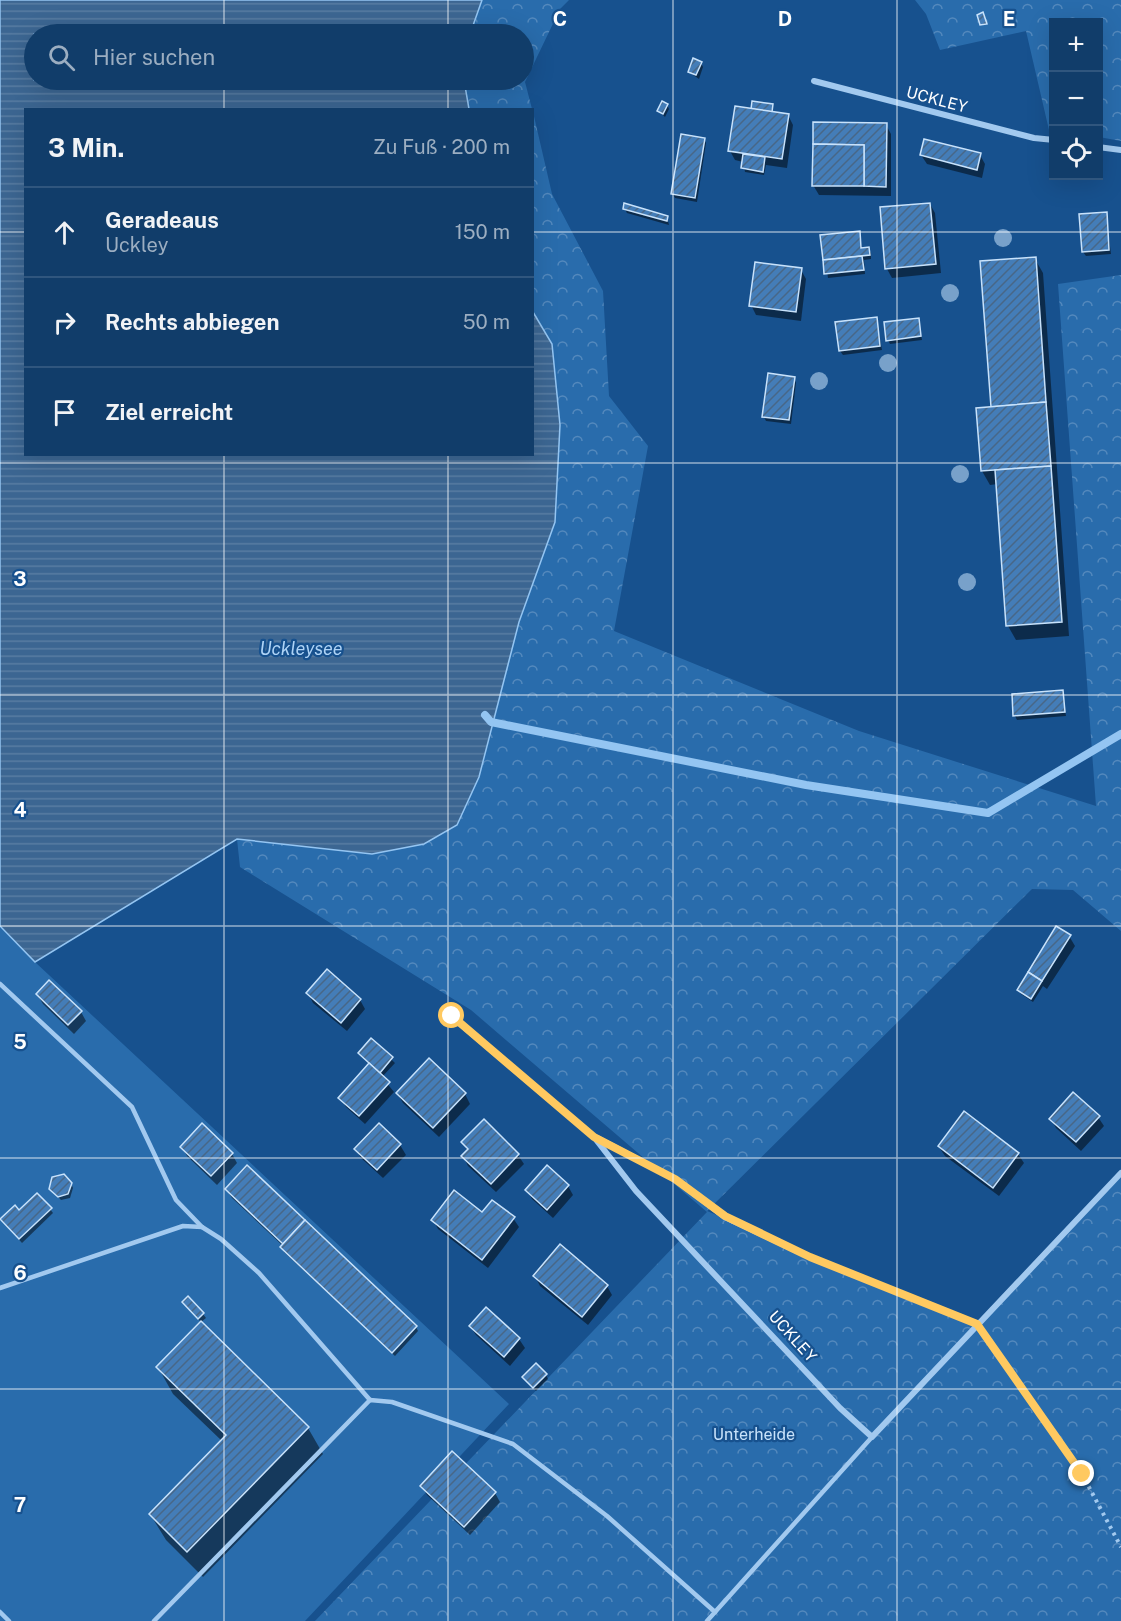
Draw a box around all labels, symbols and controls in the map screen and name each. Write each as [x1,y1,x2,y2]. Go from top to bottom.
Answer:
text: C [553,7,567,31]
text: D [778,7,792,31]
text: E [1003,7,1015,31]
map controls [1049,18,1103,180]
button: + [1049,18,1103,72]
search box [24,24,534,90]
icon: search [45,41,78,74]
text: Hier suchen [93,44,215,70]
button: − [1049,72,1103,126]
street label: UCKLEY [904,82,970,117]
button: locate [1049,126,1103,180]
text: 3 Min. [48,132,124,163]
text: Zu Fuß · 200 m [373,135,510,159]
text: Geradeaus [105,207,219,233]
icon: ahead [48,216,81,249]
text: 150 m [455,220,510,244]
text: Uckley [105,233,168,257]
icon: right [48,306,81,339]
text: Rechts abbiegen [105,309,280,335]
text: 50 m [463,310,510,334]
icon: arrive [48,396,81,429]
text: Ziel erreicht [105,399,233,425]
text: 3 [13,567,27,591]
water label: Uckleysee [259,638,343,659]
text: 4 [13,798,27,822]
route start [438,1002,464,1028]
text: 5 [13,1030,27,1054]
text: 6 [13,1261,27,1285]
street label: UCKLEY [765,1307,821,1366]
park label: Unterheide [713,1425,795,1444]
route end [1068,1460,1094,1486]
text: 7 [14,1493,26,1517]

